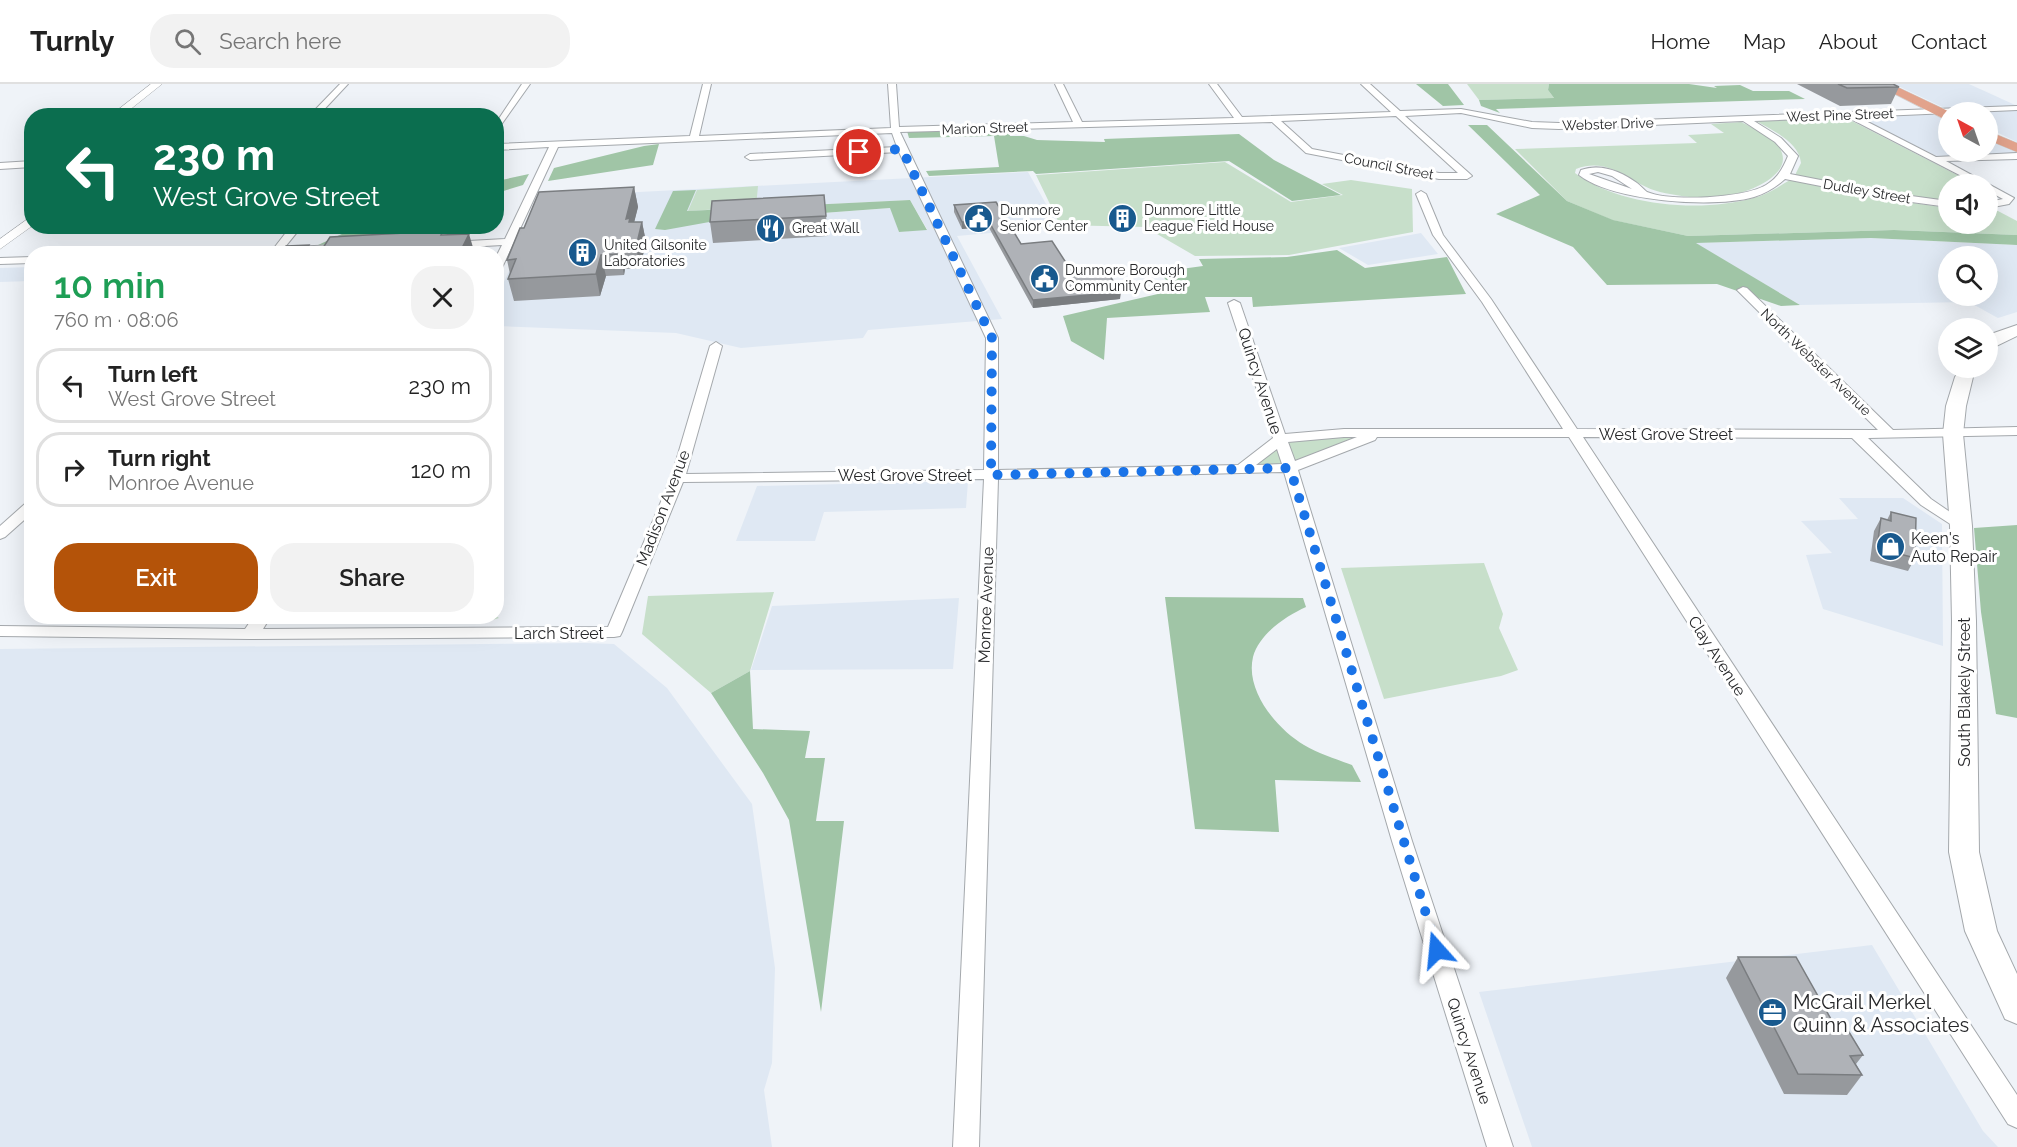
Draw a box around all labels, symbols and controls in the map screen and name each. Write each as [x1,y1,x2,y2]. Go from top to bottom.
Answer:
search box [150,14,570,68]
text: Turnly [30,25,114,58]
icon: search [171,25,204,58]
text: Search here [219,28,341,54]
text: Home [1651,29,1710,54]
text: Map [1743,29,1786,54]
text: About [1819,29,1878,54]
text: Contact [1911,29,1987,54]
north arrow [1938,102,1998,162]
map controls [1938,102,1998,378]
street label: West Pine Street [1786,105,1894,125]
street label: Webster Drive [1562,114,1654,134]
street label: Marion Street [941,118,1029,138]
pin [833,126,884,177]
text: 230 m [153,131,275,180]
icon: left [54,132,132,210]
icon: arrive [842,135,875,168]
street label: Council Street [1343,149,1435,183]
button: sound [1938,174,1998,234]
street label: Dudley Street [1822,175,1912,207]
text: West Grove Street [153,181,380,212]
public building icon: Dunmore Senior Center [963,202,995,234]
place label: Dunmore Senior Center [1000,202,1088,234]
building icon: Dunmore Little League Field House [1107,202,1139,234]
place label: Dunmore Little League Field House [1144,202,1274,234]
restaurant icon: Great Wall [755,212,787,244]
place label: Great Wall [792,220,860,236]
building icon: United Gilsonite Laboratories [567,237,599,269]
place label: United Gilsonite Laboratories [604,237,707,269]
button: search [1938,246,1998,306]
public building icon: Dunmore Borough Community Center [1028,262,1060,294]
place label: Dunmore Borough Community Center [1065,262,1187,294]
text: 10 min [54,264,166,306]
button: close [411,266,474,329]
street label: North Webster Avenue [1758,305,1874,419]
text: 760 m · 08:06 [54,308,179,332]
button: layers [1938,318,1998,378]
street label: Quincy Avenue [1234,325,1286,437]
text: Turn left [108,361,198,387]
icon: left [57,369,90,402]
text: 230 m [408,373,471,399]
text: West Grove Street [108,387,276,411]
street label: West Grove Street [1599,425,1734,444]
text: Turn right [108,445,211,471]
street label: Madison Avenue [632,447,694,569]
icon: right [57,453,90,486]
text: 120 m [411,457,471,483]
street label: West Grove Street [838,466,973,485]
text: Monroe Avenue [108,471,254,495]
place label: Keen's Auto Repair [1911,529,1998,566]
shop icon: Keen's Auto Repair [1874,531,1906,563]
button: Exit [54,543,258,612]
button: Share [270,543,474,612]
street label: Monroe Avenue [974,546,998,664]
street label: Clay Avenue [1684,612,1750,700]
street label: South Blakely Street [1955,617,1974,767]
street label: Larch Street [514,624,605,643]
position arrow [1405,918,1469,982]
place label: McGrail Merkel Quinn & Associates [1793,990,1969,1037]
street label: Quincy Avenue [1443,995,1495,1107]
office icon: McGrail Merkel Quinn & Associates [1756,997,1788,1029]

